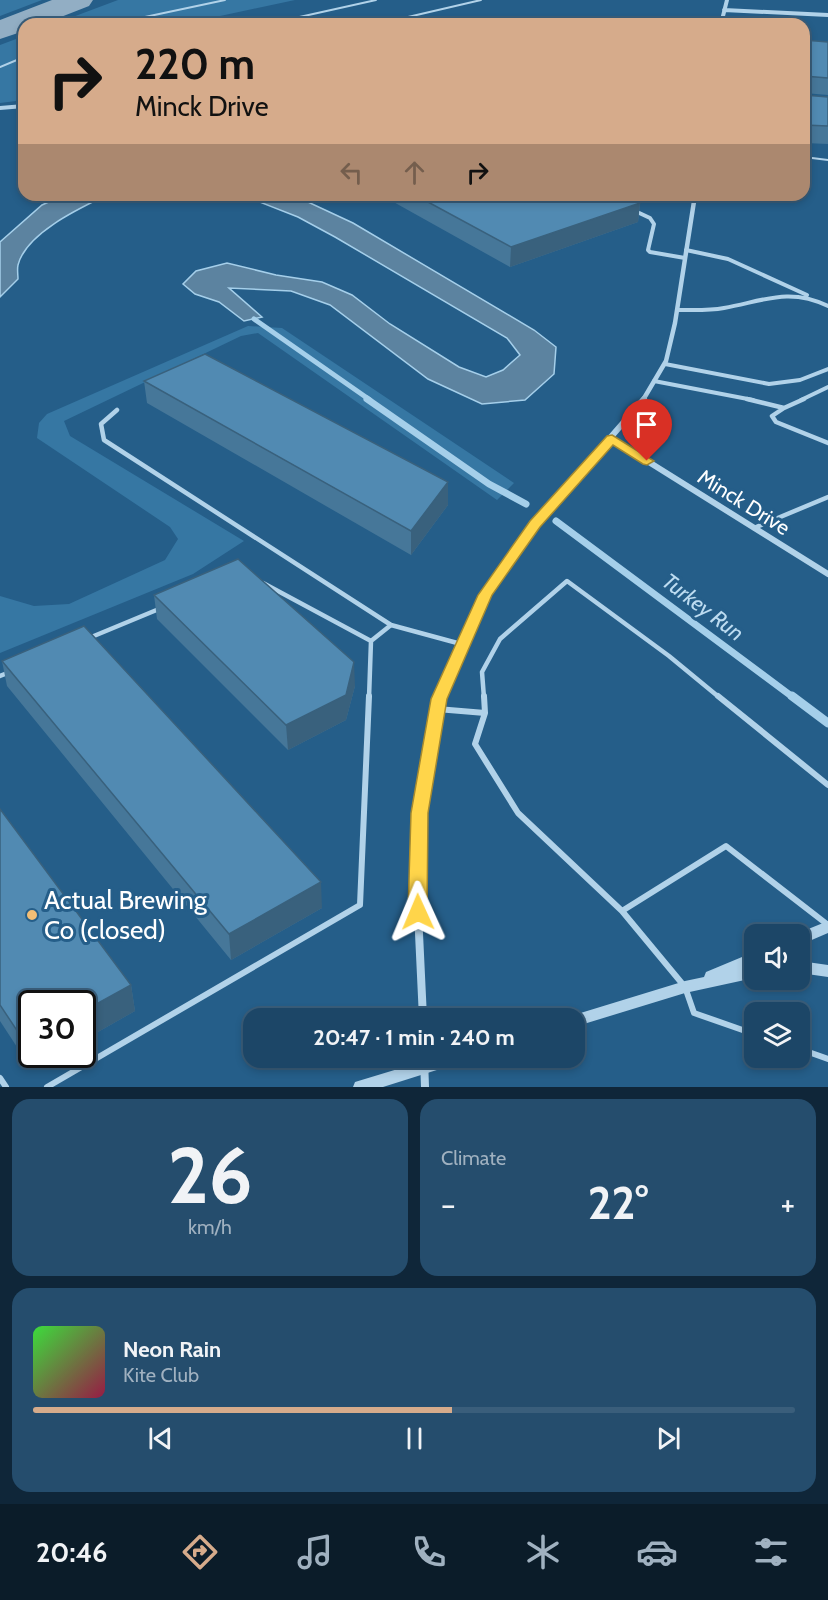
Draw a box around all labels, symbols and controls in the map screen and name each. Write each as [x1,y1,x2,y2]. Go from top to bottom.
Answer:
text: 220 m [135,38,255,90]
icon: right [36,42,114,120]
text: Minck Drive [135,90,268,123]
icon: left [335,156,368,189]
icon: ahead [398,156,431,189]
icon: right [461,156,494,189]
pin [621,399,672,461]
icon: arrive [630,408,663,441]
street label: Minck Drive [693,464,795,540]
water label: Turkey Run [657,568,749,646]
position arrow [386,880,450,944]
place label: Actual Brewing Co (closed) [44,884,208,946]
marker: Actual Brewing Co (closed) [25,908,39,922]
map controls [744,924,810,1068]
button: sound [744,924,810,990]
speed limit sign: 30 [18,990,96,1068]
button: layers [744,1002,810,1068]
text: 20:47 · 1 min · 240 m [313,1024,515,1051]
text: 26 [167,1128,253,1223]
text: Climate [441,1146,506,1170]
text: 22° [588,1176,648,1230]
text: − [441,1184,456,1224]
text: + [780,1184,795,1224]
text: km/h [188,1215,232,1239]
text: Neon Rain [123,1336,221,1363]
text: Kite Club [123,1363,199,1387]
icon: previous [144,1422,177,1455]
icon: pause [398,1422,431,1455]
icon: next [652,1422,685,1455]
icon: directions [179,1531,221,1573]
icon: music [294,1531,336,1573]
icon: phone [408,1531,450,1573]
icon: climate [522,1531,564,1573]
icon: car [636,1531,678,1573]
icon: filters [750,1531,792,1573]
text: 20:46 [36,1536,107,1569]

